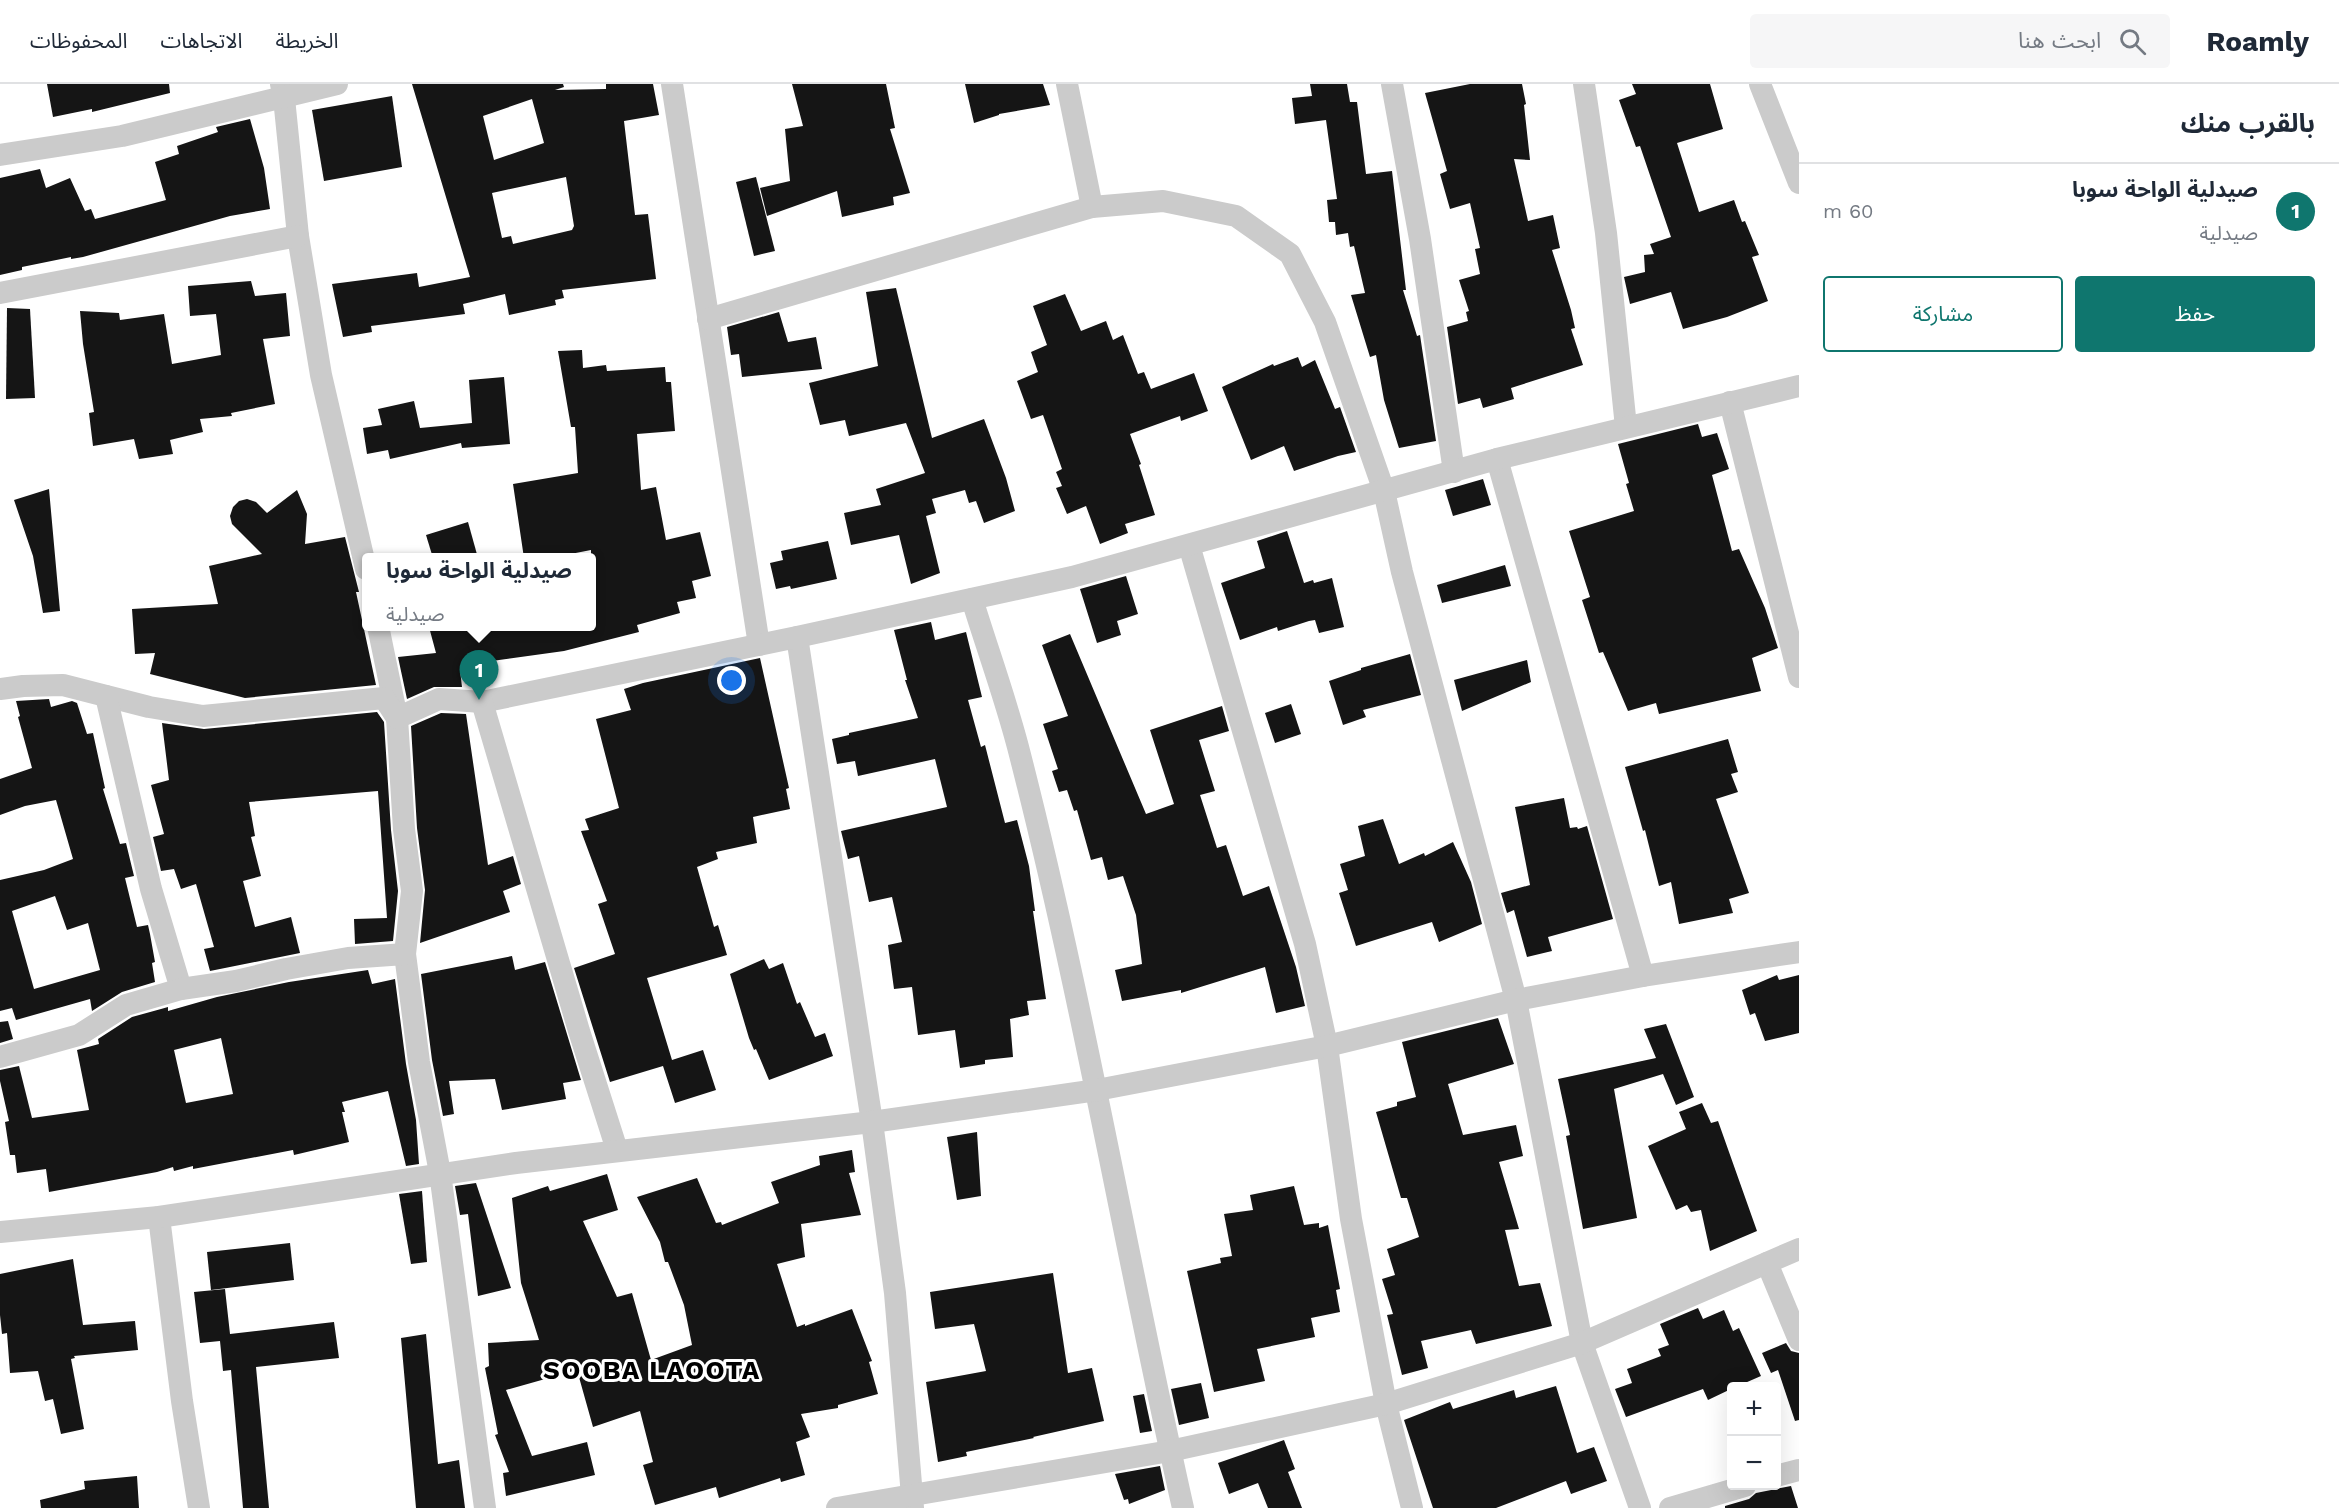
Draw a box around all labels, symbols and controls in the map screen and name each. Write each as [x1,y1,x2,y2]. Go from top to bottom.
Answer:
search box [1750,14,2170,68]
icon: search [2116,25,2149,58]
text: Roamly [2206,25,2309,58]
text: المحفوظات [30,28,127,53]
text: الاتجاهات [160,28,242,53]
text: الخريطة [275,28,338,53]
text: ابحث هنا [2018,28,2101,53]
text: بالقرب منك [2181,108,2315,138]
text: صيدلية الواحة سوبا [2072,177,2258,202]
text: 60 m [1823,199,1874,223]
text: 1 [2291,199,2300,223]
text: صيدلية [2199,221,2258,245]
button: مشاركة [1823,276,2063,352]
button: حفظ [2075,276,2315,352]
popup [362,553,596,631]
text: صيدلية الواحة سوبا [386,558,572,583]
text: صيدلية [386,602,445,626]
pin: 1 [460,650,498,700]
your location [717,666,746,695]
district label: SOOBA LAOOTA [543,1355,761,1385]
map controls [1727,1382,1781,1490]
button: + [1727,1382,1781,1436]
button: − [1727,1436,1781,1490]

